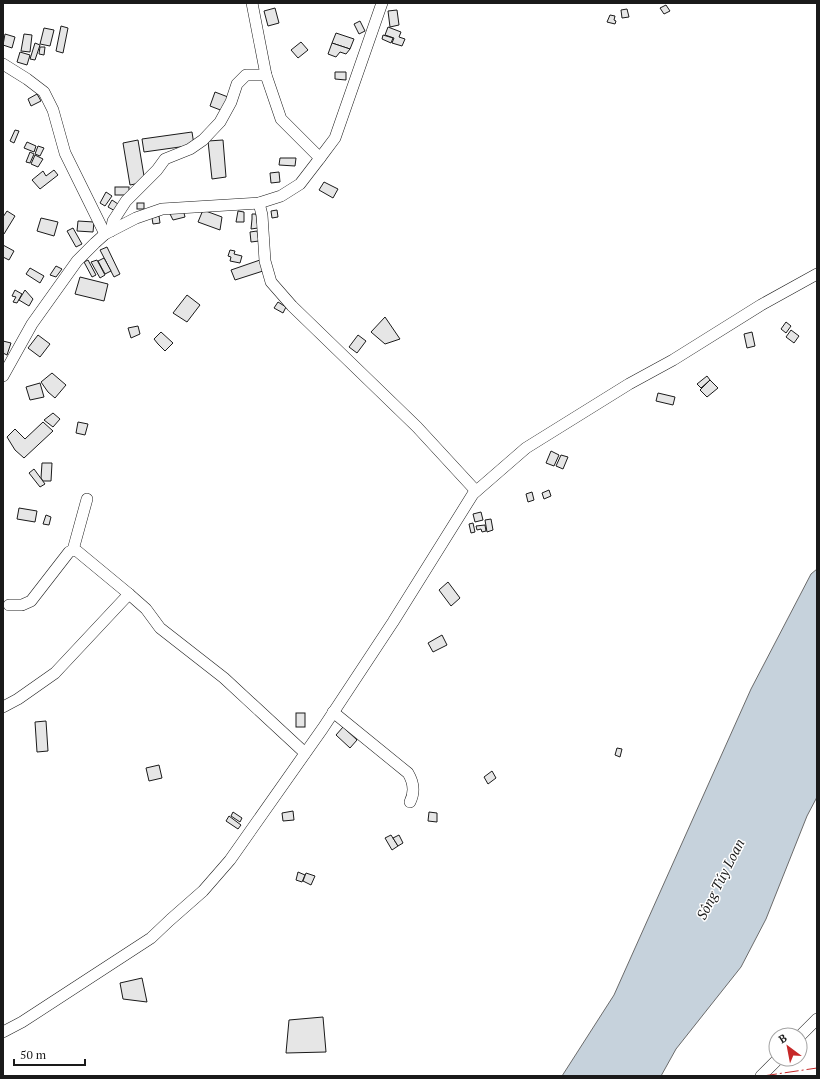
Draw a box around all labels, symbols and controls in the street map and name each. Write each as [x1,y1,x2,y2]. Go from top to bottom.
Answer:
water label: Sông Túy Loan [691,835,749,923]
north arrow [768,1027,808,1067]
text: B [776,1031,789,1046]
scale bar [14,1041,85,1067]
text: 50 m [20,1047,47,1062]

